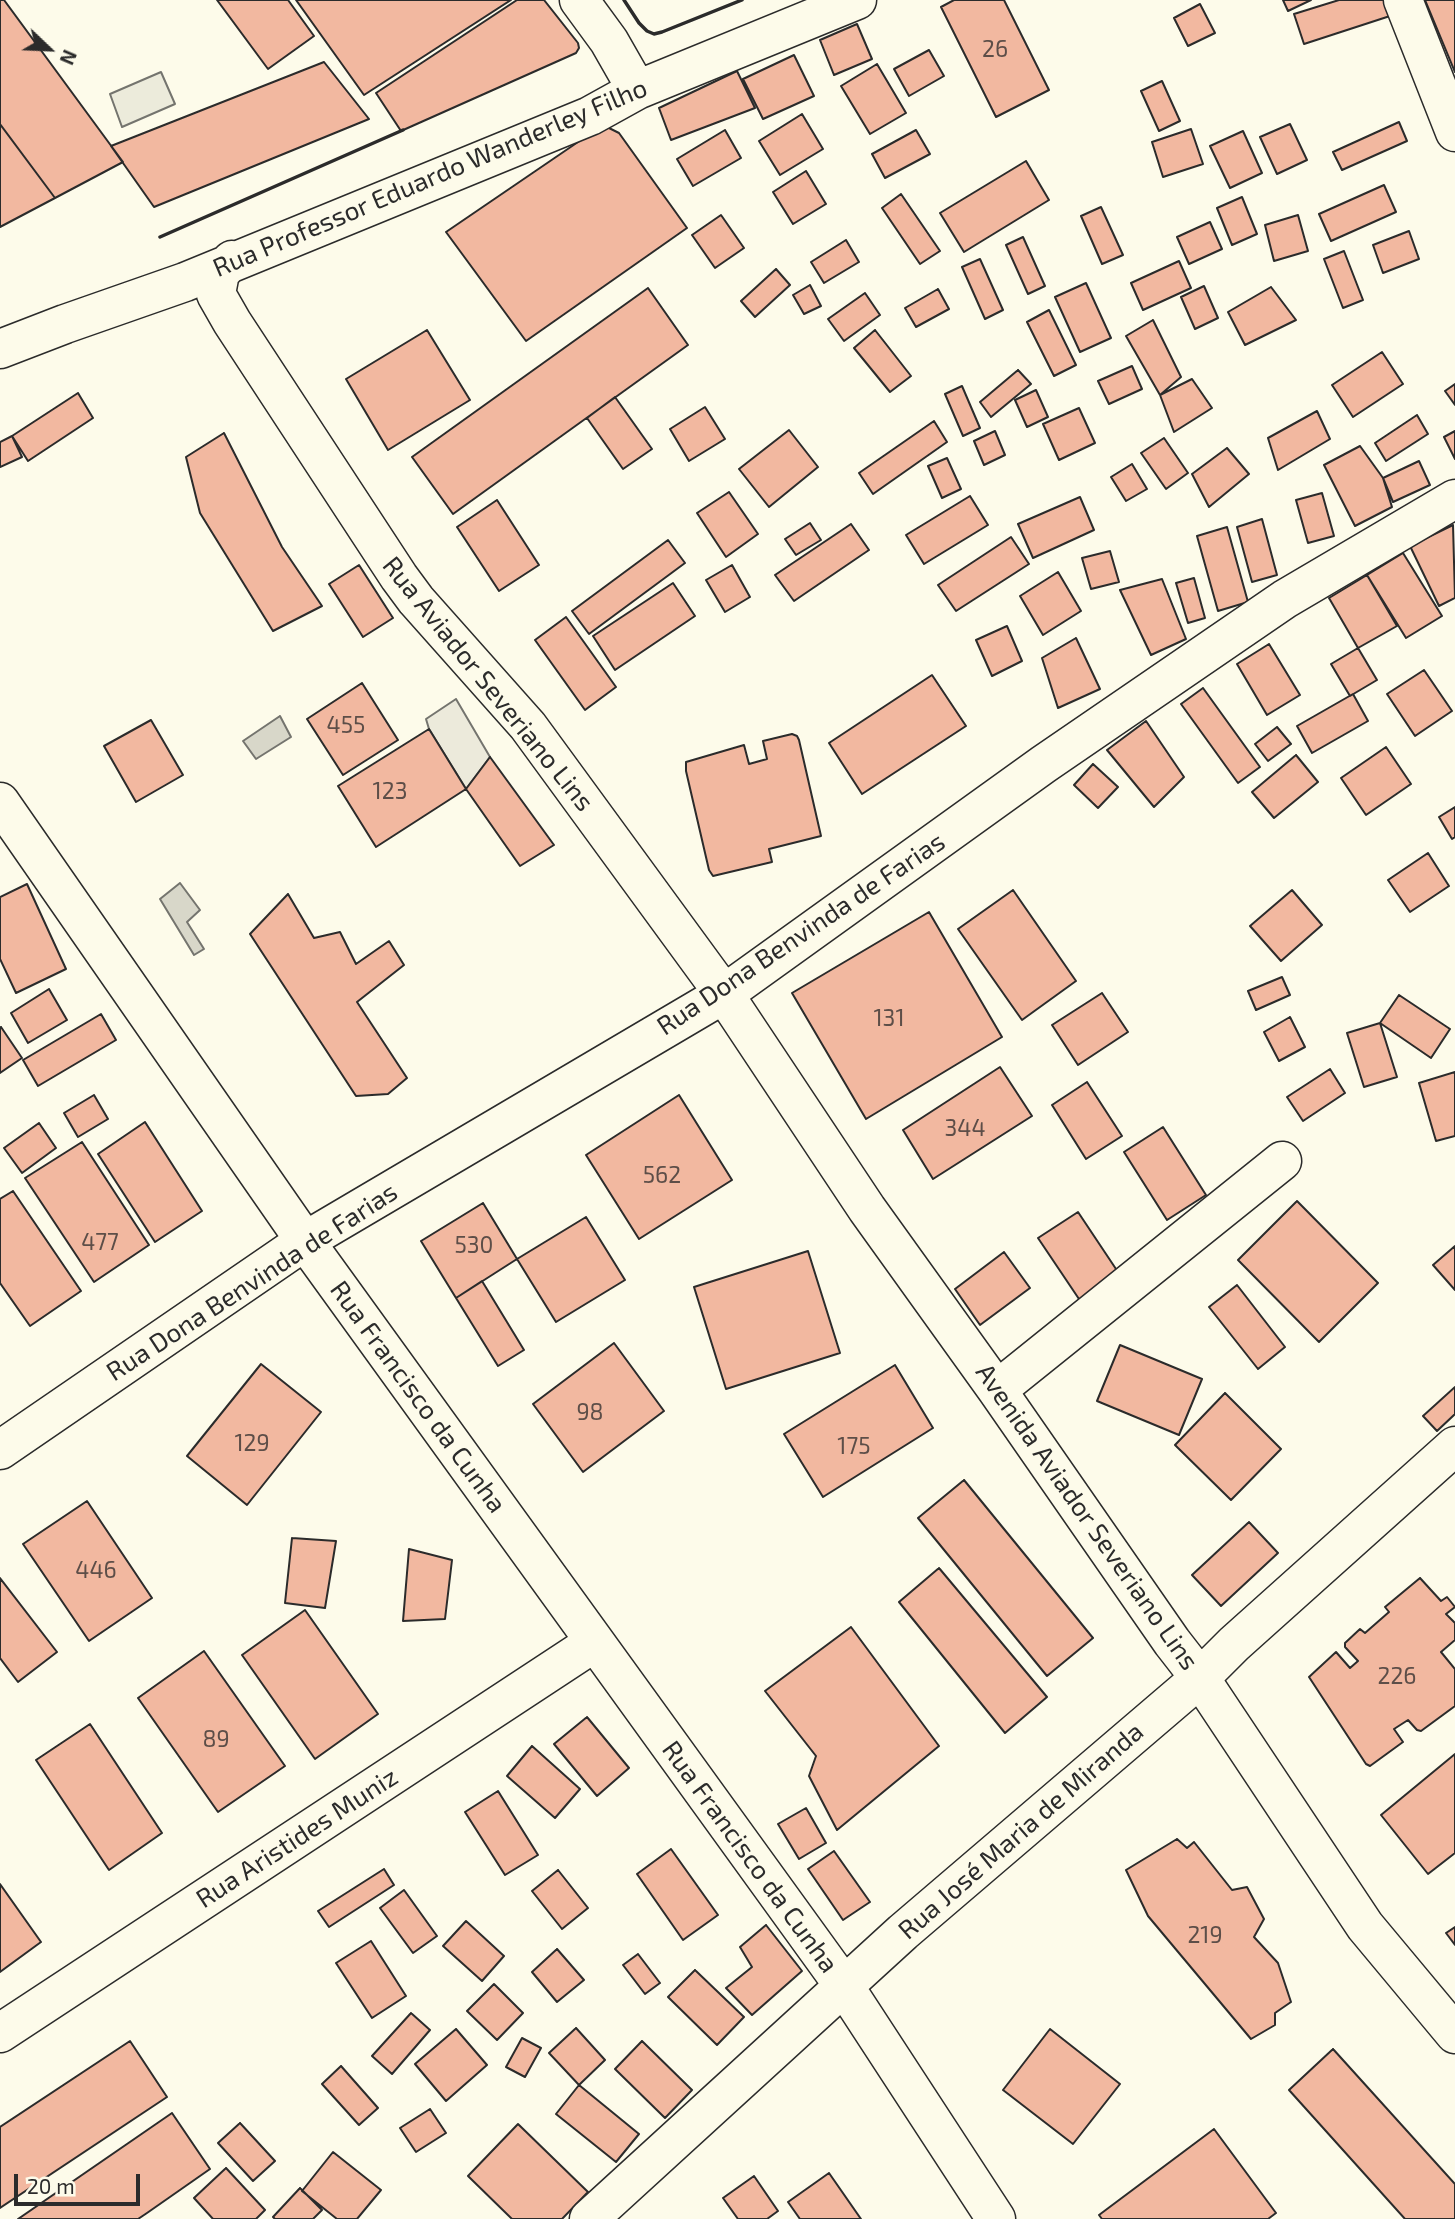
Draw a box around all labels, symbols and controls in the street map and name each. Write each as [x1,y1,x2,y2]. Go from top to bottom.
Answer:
north arrow [14,14,84,84]
house number: 26 [982,35,1008,63]
text: N [56,47,82,68]
street label: Rua Professor Eduardo Wanderley Filho [208,72,652,284]
street label: Rua Aviador Severiano Lins [376,551,600,817]
house number: 455 [327,711,365,739]
house number: 123 [373,777,407,805]
street label: Rua Dona Benvinda de Farias [651,826,951,1042]
house number: 131 [873,1004,905,1032]
house number: 344 [944,1114,986,1142]
house number: 562 [643,1161,681,1189]
street label: Rua Dona Benvinda de Farias [101,1176,403,1388]
house number: 477 [81,1228,119,1256]
house number: 530 [455,1231,493,1259]
street label: Rua Francisco da Cunha [323,1275,513,1519]
street label: Avenida Aviador Severiano Lins [969,1358,1205,1676]
house number: 98 [576,1398,604,1426]
house number: 129 [234,1429,270,1457]
house number: 175 [837,1432,871,1460]
house number: 446 [75,1556,117,1584]
house number: 226 [1377,1662,1417,1690]
street label: Rua José Maria de Miranda [892,1716,1150,1946]
house number: 89 [202,1725,230,1753]
street label: Rua Francisco da Cunha [655,1735,845,1979]
street label: Rua Aristides Muniz [190,1761,404,1915]
house number: 219 [1187,1921,1223,1949]
scale bar [18,2160,144,2204]
text: 20 m [27,2173,75,2198]

